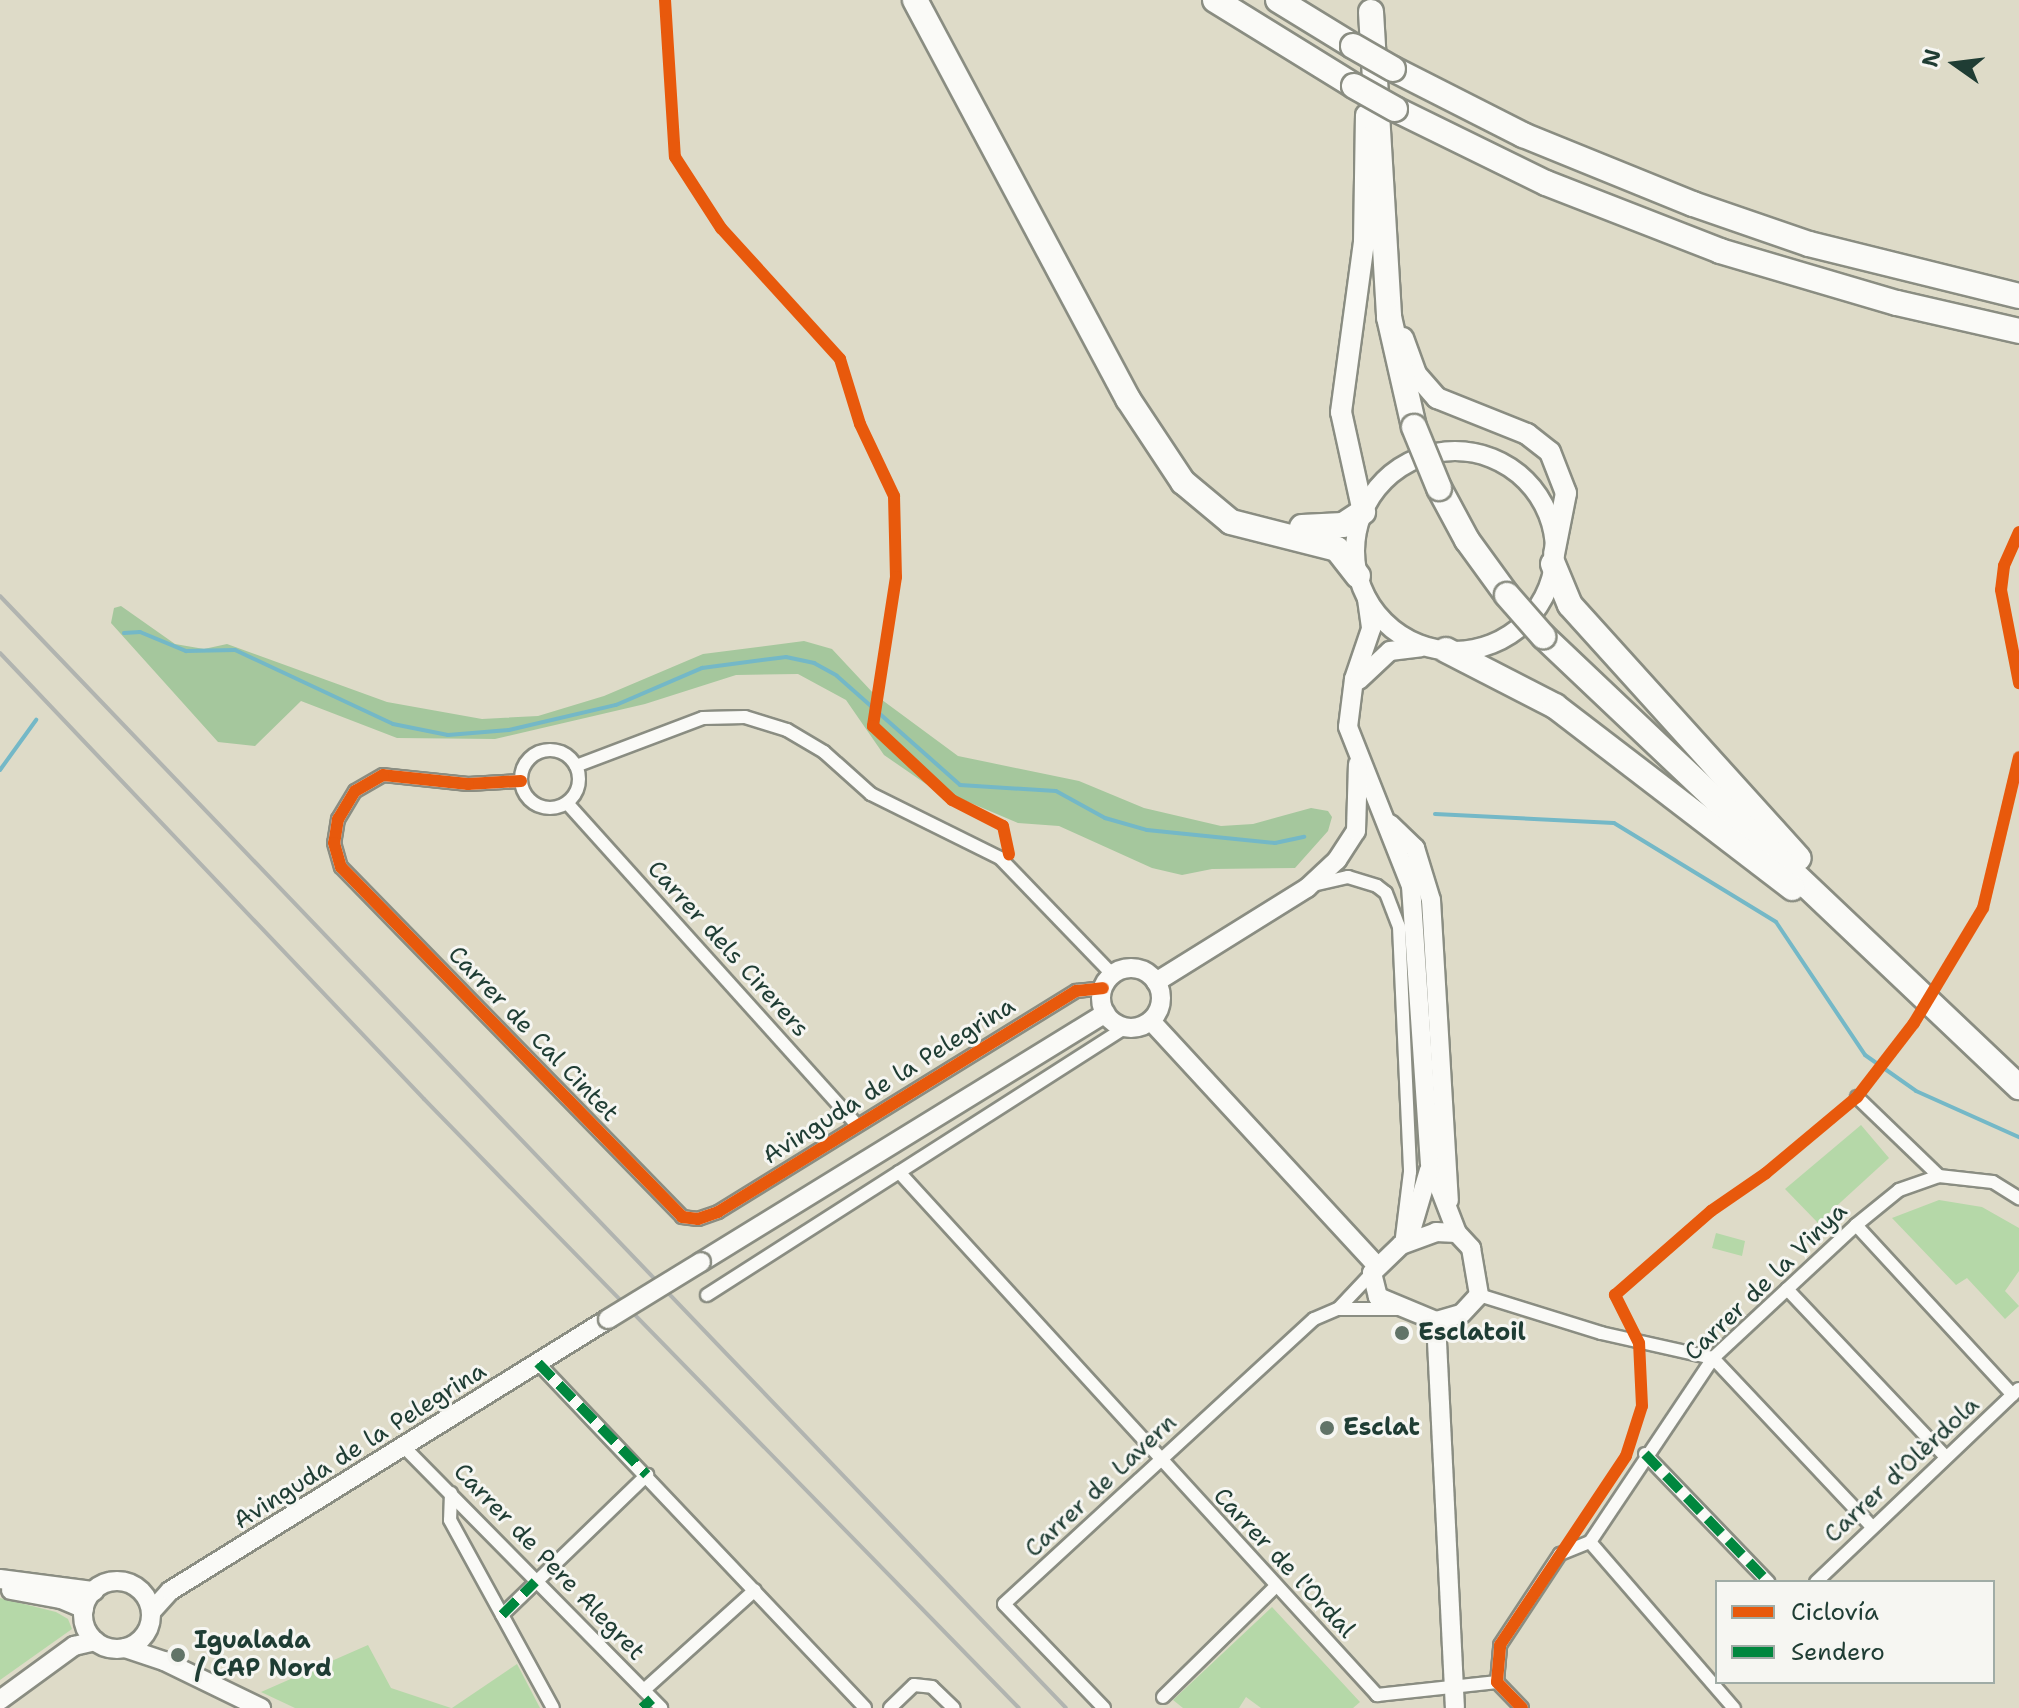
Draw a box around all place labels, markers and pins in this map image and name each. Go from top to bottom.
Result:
place label: Esclatoil [1418,1319,1526,1347]
marker: Esclatoil [1393,1324,1411,1342]
place label: Esclat [1343,1414,1420,1442]
marker: Esclat [1318,1419,1336,1437]
place label: Igualada / CAP Nord [194,1627,332,1683]
marker: Igualada / CAP Nord [169,1646,187,1664]

